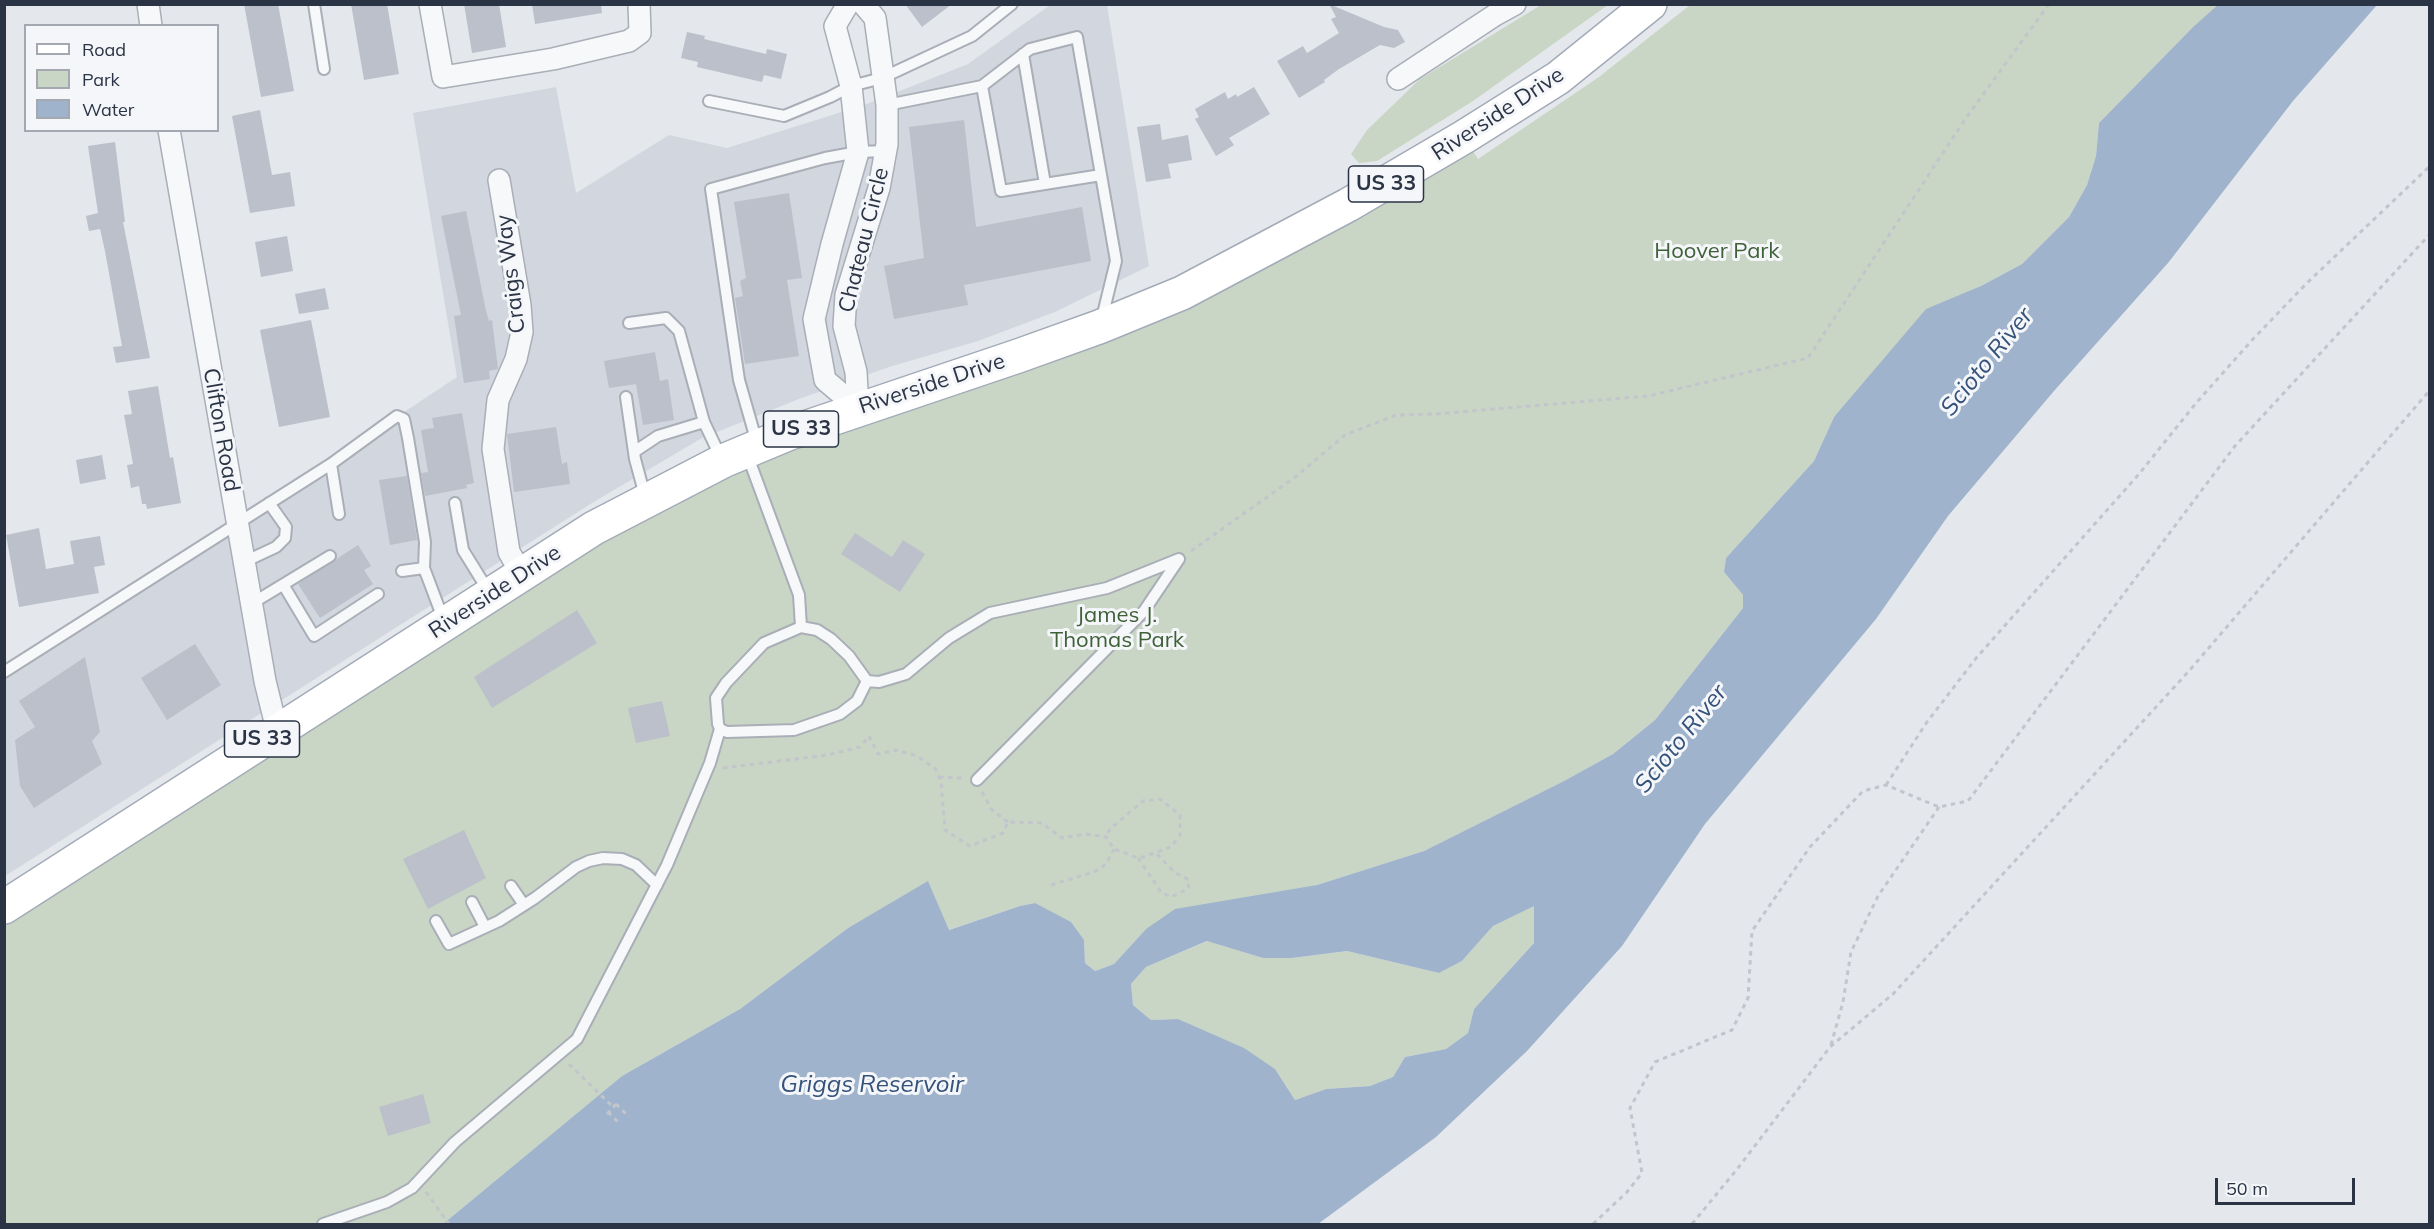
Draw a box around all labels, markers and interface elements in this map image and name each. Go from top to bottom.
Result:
legend [24,24,219,132]
text: Road [82,38,126,61]
street label: Riverside Drive [1427,62,1569,166]
text: Park [82,68,120,91]
text: Water [82,98,134,121]
street label: Chateau Circle [833,165,895,315]
road number: US 33 [1348,166,1424,202]
street label: Craigs Way [491,213,531,335]
park label: Hoover Park [1654,238,1780,264]
water label: Scioto River [1935,302,2039,422]
street label: Riverside Drive [856,348,1008,420]
street label: Clifton Road [197,366,245,494]
road number: US 33 [764,411,838,447]
street label: Riverside Drive [424,540,566,644]
park label: James J. Thomas Park [1050,602,1184,654]
water label: Scioto River [1629,679,1733,799]
road number: US 33 [224,721,300,757]
water label: Griggs Reservoir [780,1071,964,1099]
scale bar [2218,1166,2358,1204]
text: 50 m [2226,1177,2268,1200]

